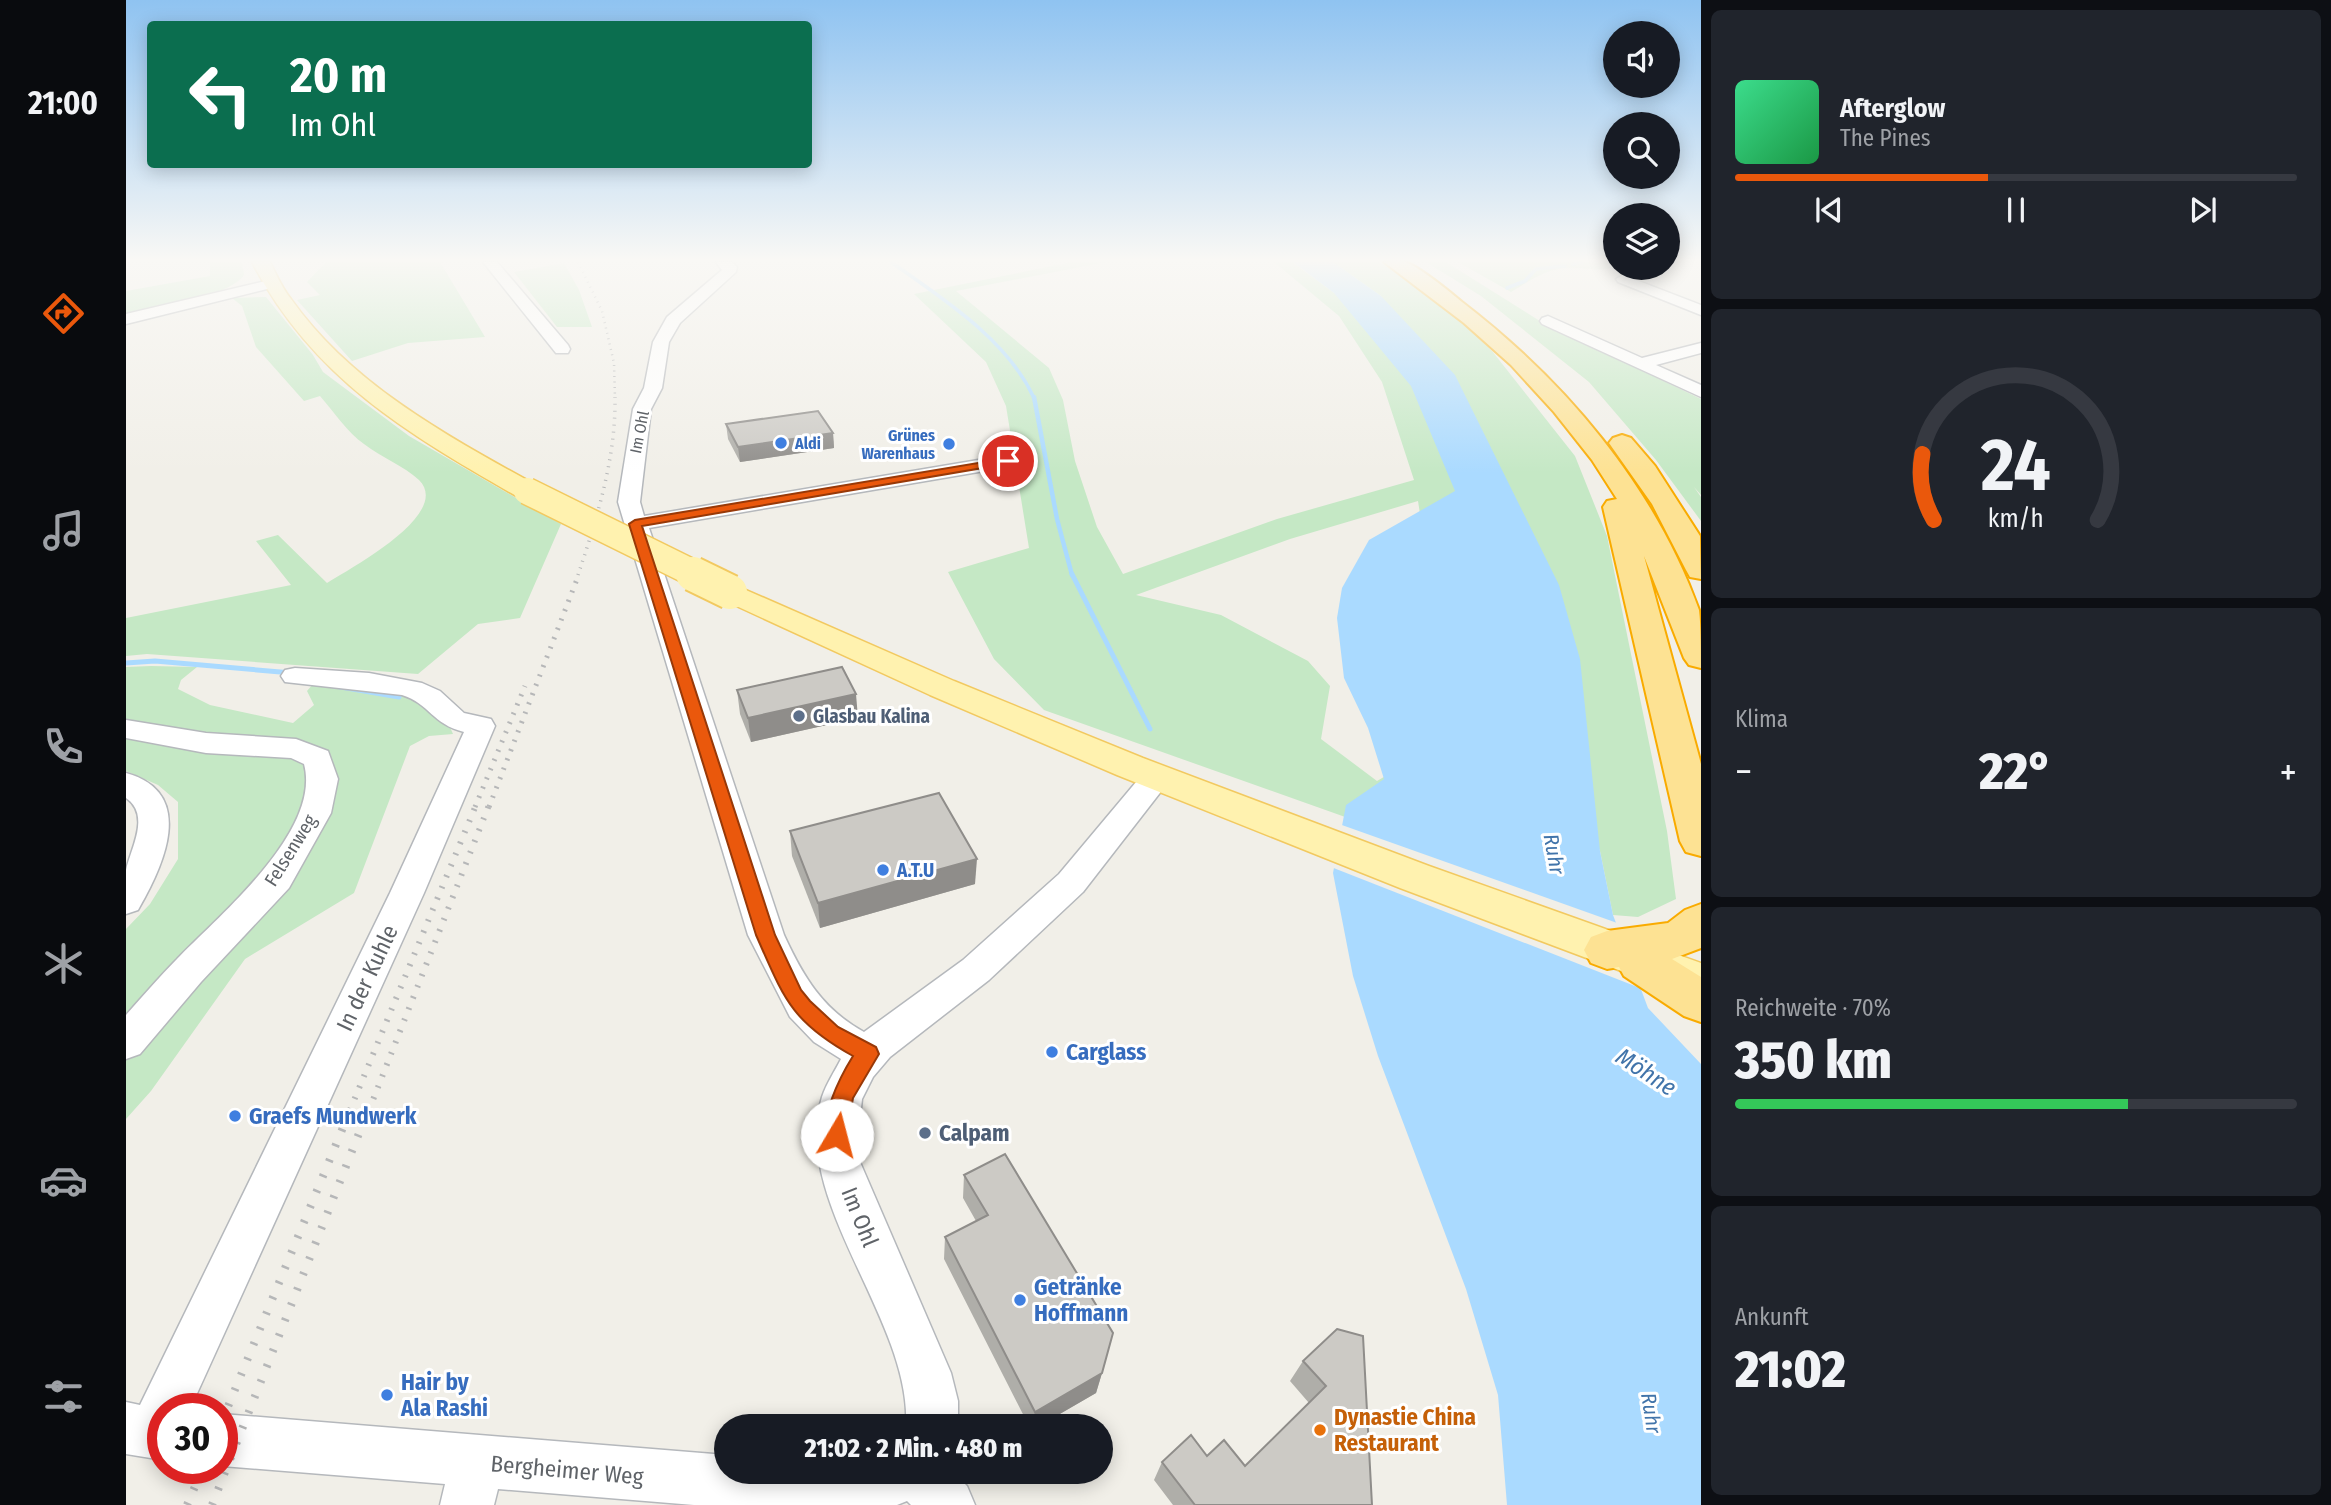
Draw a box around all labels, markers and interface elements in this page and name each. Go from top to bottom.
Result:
map controls [1603,21,1680,280]
button: sound [1603,21,1680,98]
text: 20 m [290,46,387,105]
icon: left [175,49,266,140]
text: 21:00 [28,84,98,122]
text: Afterglow [1840,93,1945,124]
text: Im Ohl [290,106,376,144]
button: search [1603,112,1680,189]
text: The Pines [1840,124,1931,152]
icon: previous [1810,191,1848,229]
icon: pause [1997,191,2035,229]
icon: next [2184,191,2222,229]
button: layers [1603,203,1680,280]
icon: directions [39,289,88,338]
street label: Im Ohl [626,409,653,455]
text: 24 [1980,422,2051,509]
place label: Grünes Warenhaus [862,426,935,463]
pin [978,431,1038,491]
place label: Aldi [794,434,821,453]
marker: Aldi [773,435,789,451]
marker: Grünes Warenhaus [941,436,957,452]
icon: arrive [989,442,1027,480]
text: km/h [1988,503,2044,533]
icon: music [39,506,88,555]
place label: Glasbau Kalina [813,705,930,728]
text: Klima [1735,705,1788,733]
marker: Glasbau Kalina [791,708,807,724]
icon: phone [39,722,88,771]
text: 22° [1979,740,2053,803]
text: − [1735,749,1752,795]
text: + [2280,749,2297,795]
street label: Felsenweg [259,810,321,890]
water label: Ruhr [1538,832,1570,877]
place label: A.T.U [896,859,934,882]
marker: A.T.U [875,862,891,878]
street label: In der Kuhle [330,920,404,1036]
icon: climate [39,939,88,988]
text: Reichweite · 70% [1735,994,1891,1022]
text: 350 km [1735,1029,1892,1092]
place label: Carglass [1066,1038,1146,1066]
water label: Möhne [1611,1042,1681,1102]
marker: Carglass [1044,1044,1060,1060]
position arrow [800,1098,874,1172]
place label: Graefs Mundwerk [249,1102,417,1130]
marker: Graefs Mundwerk [227,1108,243,1124]
place label: Calpam [939,1119,1010,1147]
marker: Calpam [917,1125,933,1141]
icon: car [39,1156,88,1205]
street label: Im Ohl [835,1183,885,1251]
place label: Getränke Hoffmann [1034,1273,1128,1327]
marker: Getränke Hoffmann [1012,1292,1028,1308]
text: Ankunft [1735,1303,1809,1331]
text: 21:02 [1735,1338,1846,1401]
place label: Hair by Ala Rashi [400,1368,488,1422]
icon: filters [39,1372,88,1421]
marker: Hair by Ala Rashi [379,1387,395,1403]
water label: Ruhr [1635,1391,1667,1436]
speed limit sign: 30 [147,1393,238,1484]
place label: Dynastie China Restaurant [1334,1403,1476,1457]
marker: Dynastie China Restaurant [1312,1422,1328,1438]
text: 21:02 · 2 Min. · 480 m [805,1433,1022,1464]
street label: Bergheimer Weg [489,1449,645,1491]

